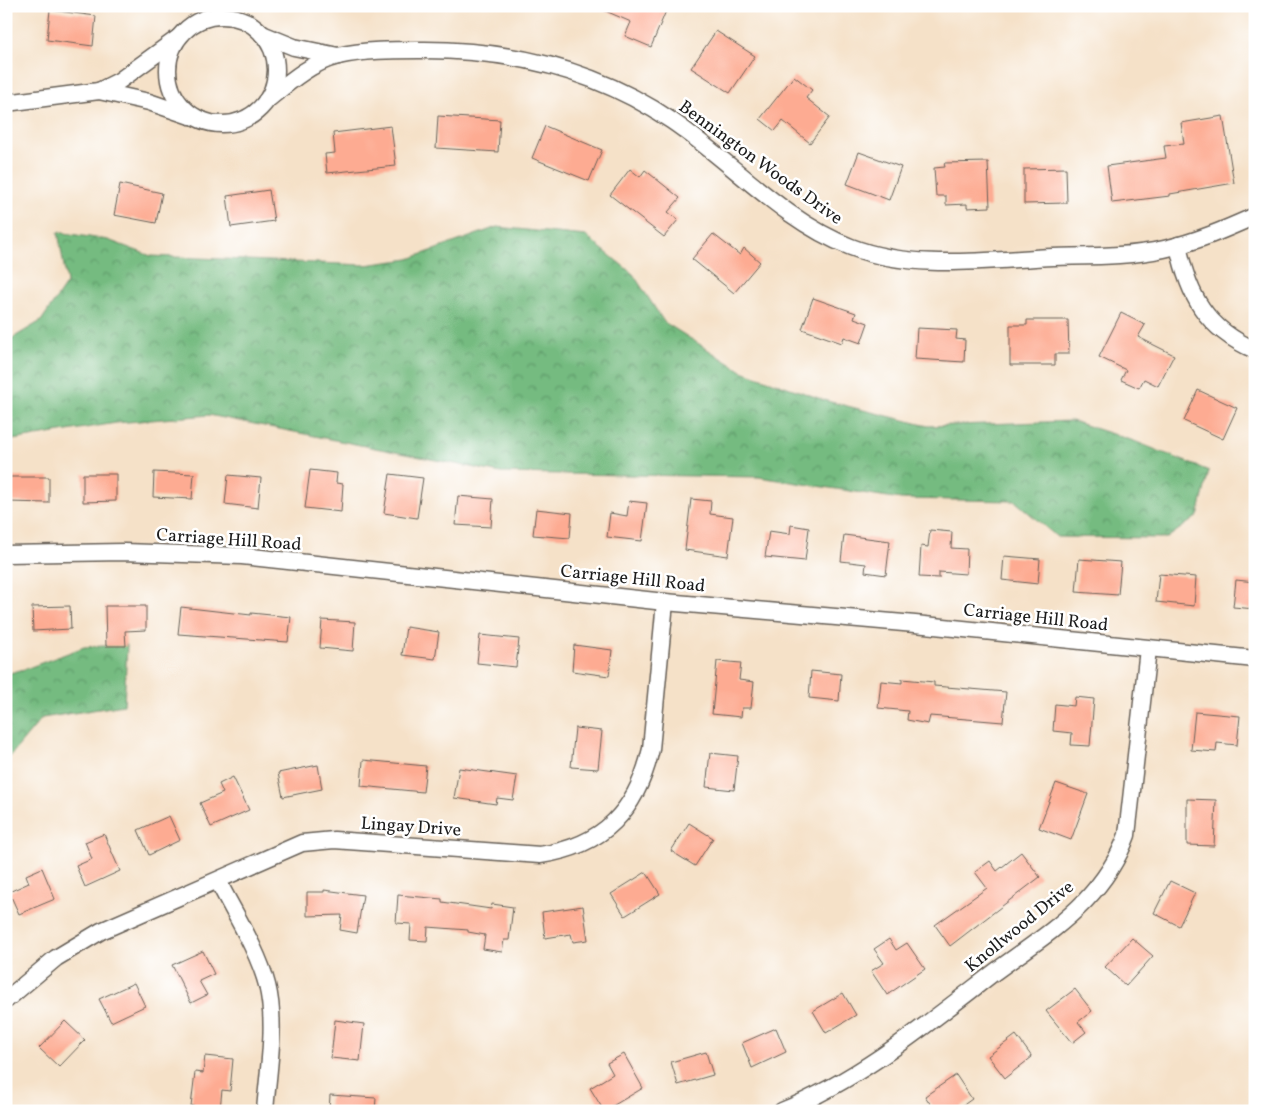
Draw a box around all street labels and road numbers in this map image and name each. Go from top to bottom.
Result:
street label: Bennington Woods Drive [673,95,847,231]
street label: Carriage Hill Road [155,523,302,558]
street label: Carriage Hill Road [559,559,707,600]
street label: Carriage Hill Road [962,598,1110,639]
street label: Lingay Drive [360,812,462,843]
street label: Knollwood Drive [960,875,1080,979]

